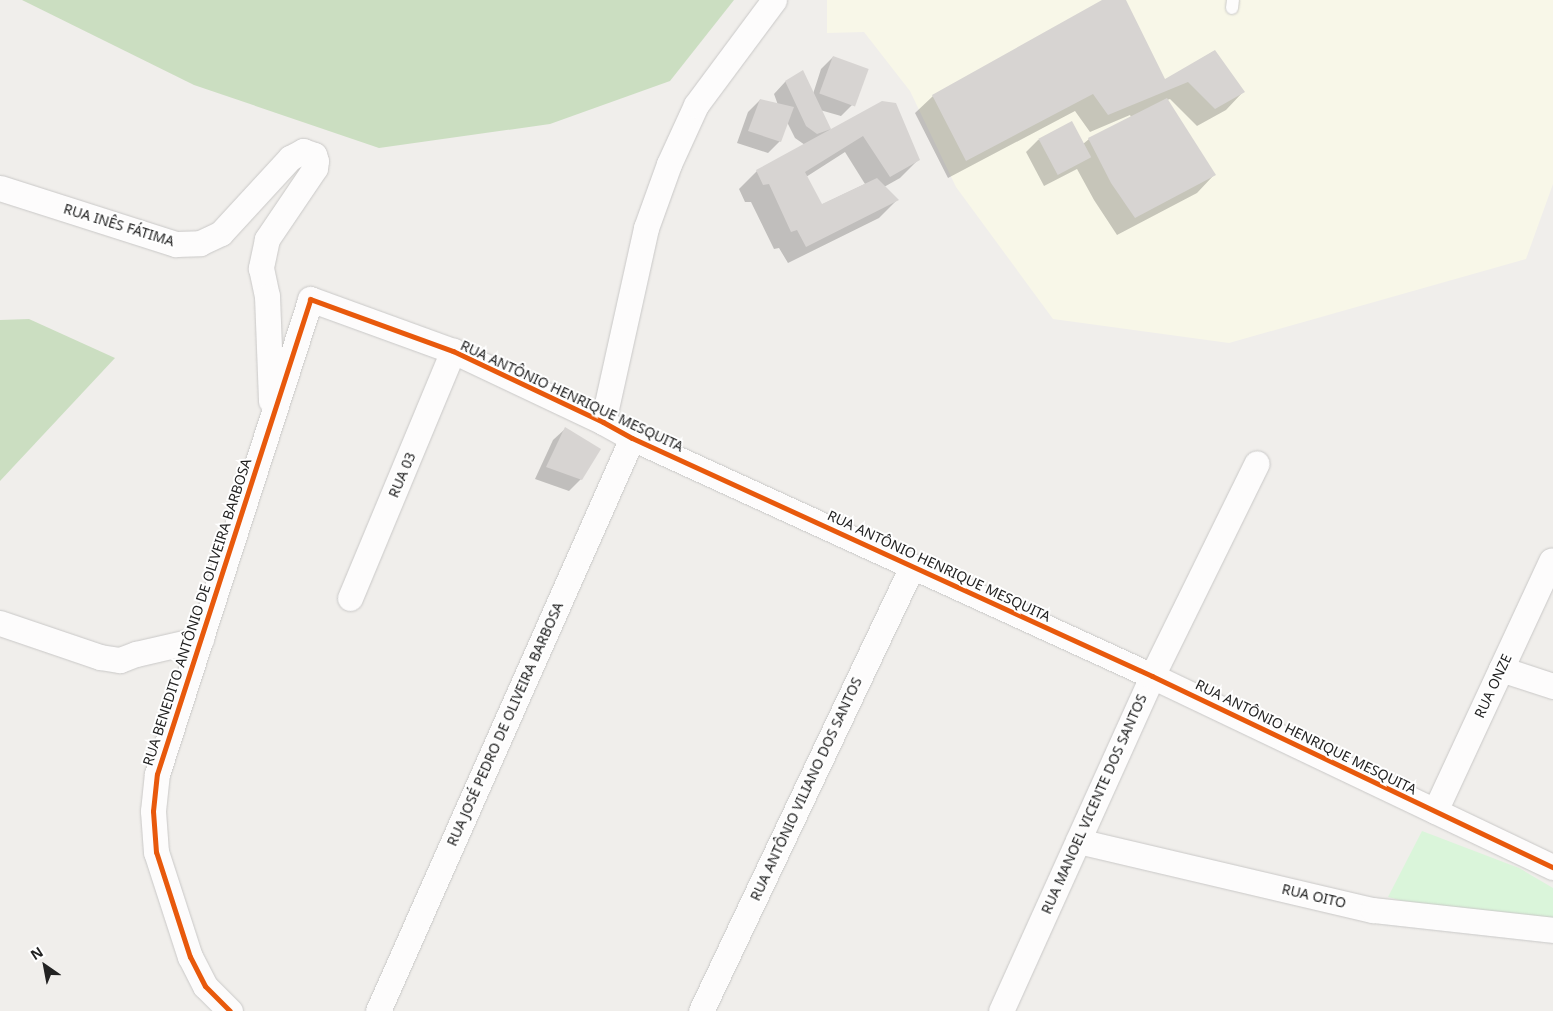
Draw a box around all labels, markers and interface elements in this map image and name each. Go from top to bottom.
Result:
street label: RUA INÊS FÁTIMA [62,200,176,250]
street label: RUA ANTÔNIO HENRIQUE MESQUITA [458,337,686,455]
street label: RUA 03 [385,450,419,500]
street label: RUA BENEDITO ANTÔNIO DE OLIVEIRA BARBOSA [139,456,255,768]
street label: RUA ANTÔNIO HENRIQUE MESQUITA [825,507,1053,625]
street label: RUA JOSÉ PEDRO DE OLIVEIRA BARBOSA [443,599,567,849]
street label: RUA ONZE [1471,651,1515,721]
street label: RUA ANTÔNIO VILIANO DOS SANTOS [747,675,865,903]
street label: RUA ANTÔNIO HENRIQUE MESQUITA [1193,676,1419,798]
street label: RUA MANOEL VICENTE DOS SANTOS [1038,691,1150,917]
street label: RUA OITO [1280,880,1348,912]
north arrow [20,941,70,991]
text: N [27,942,47,964]

